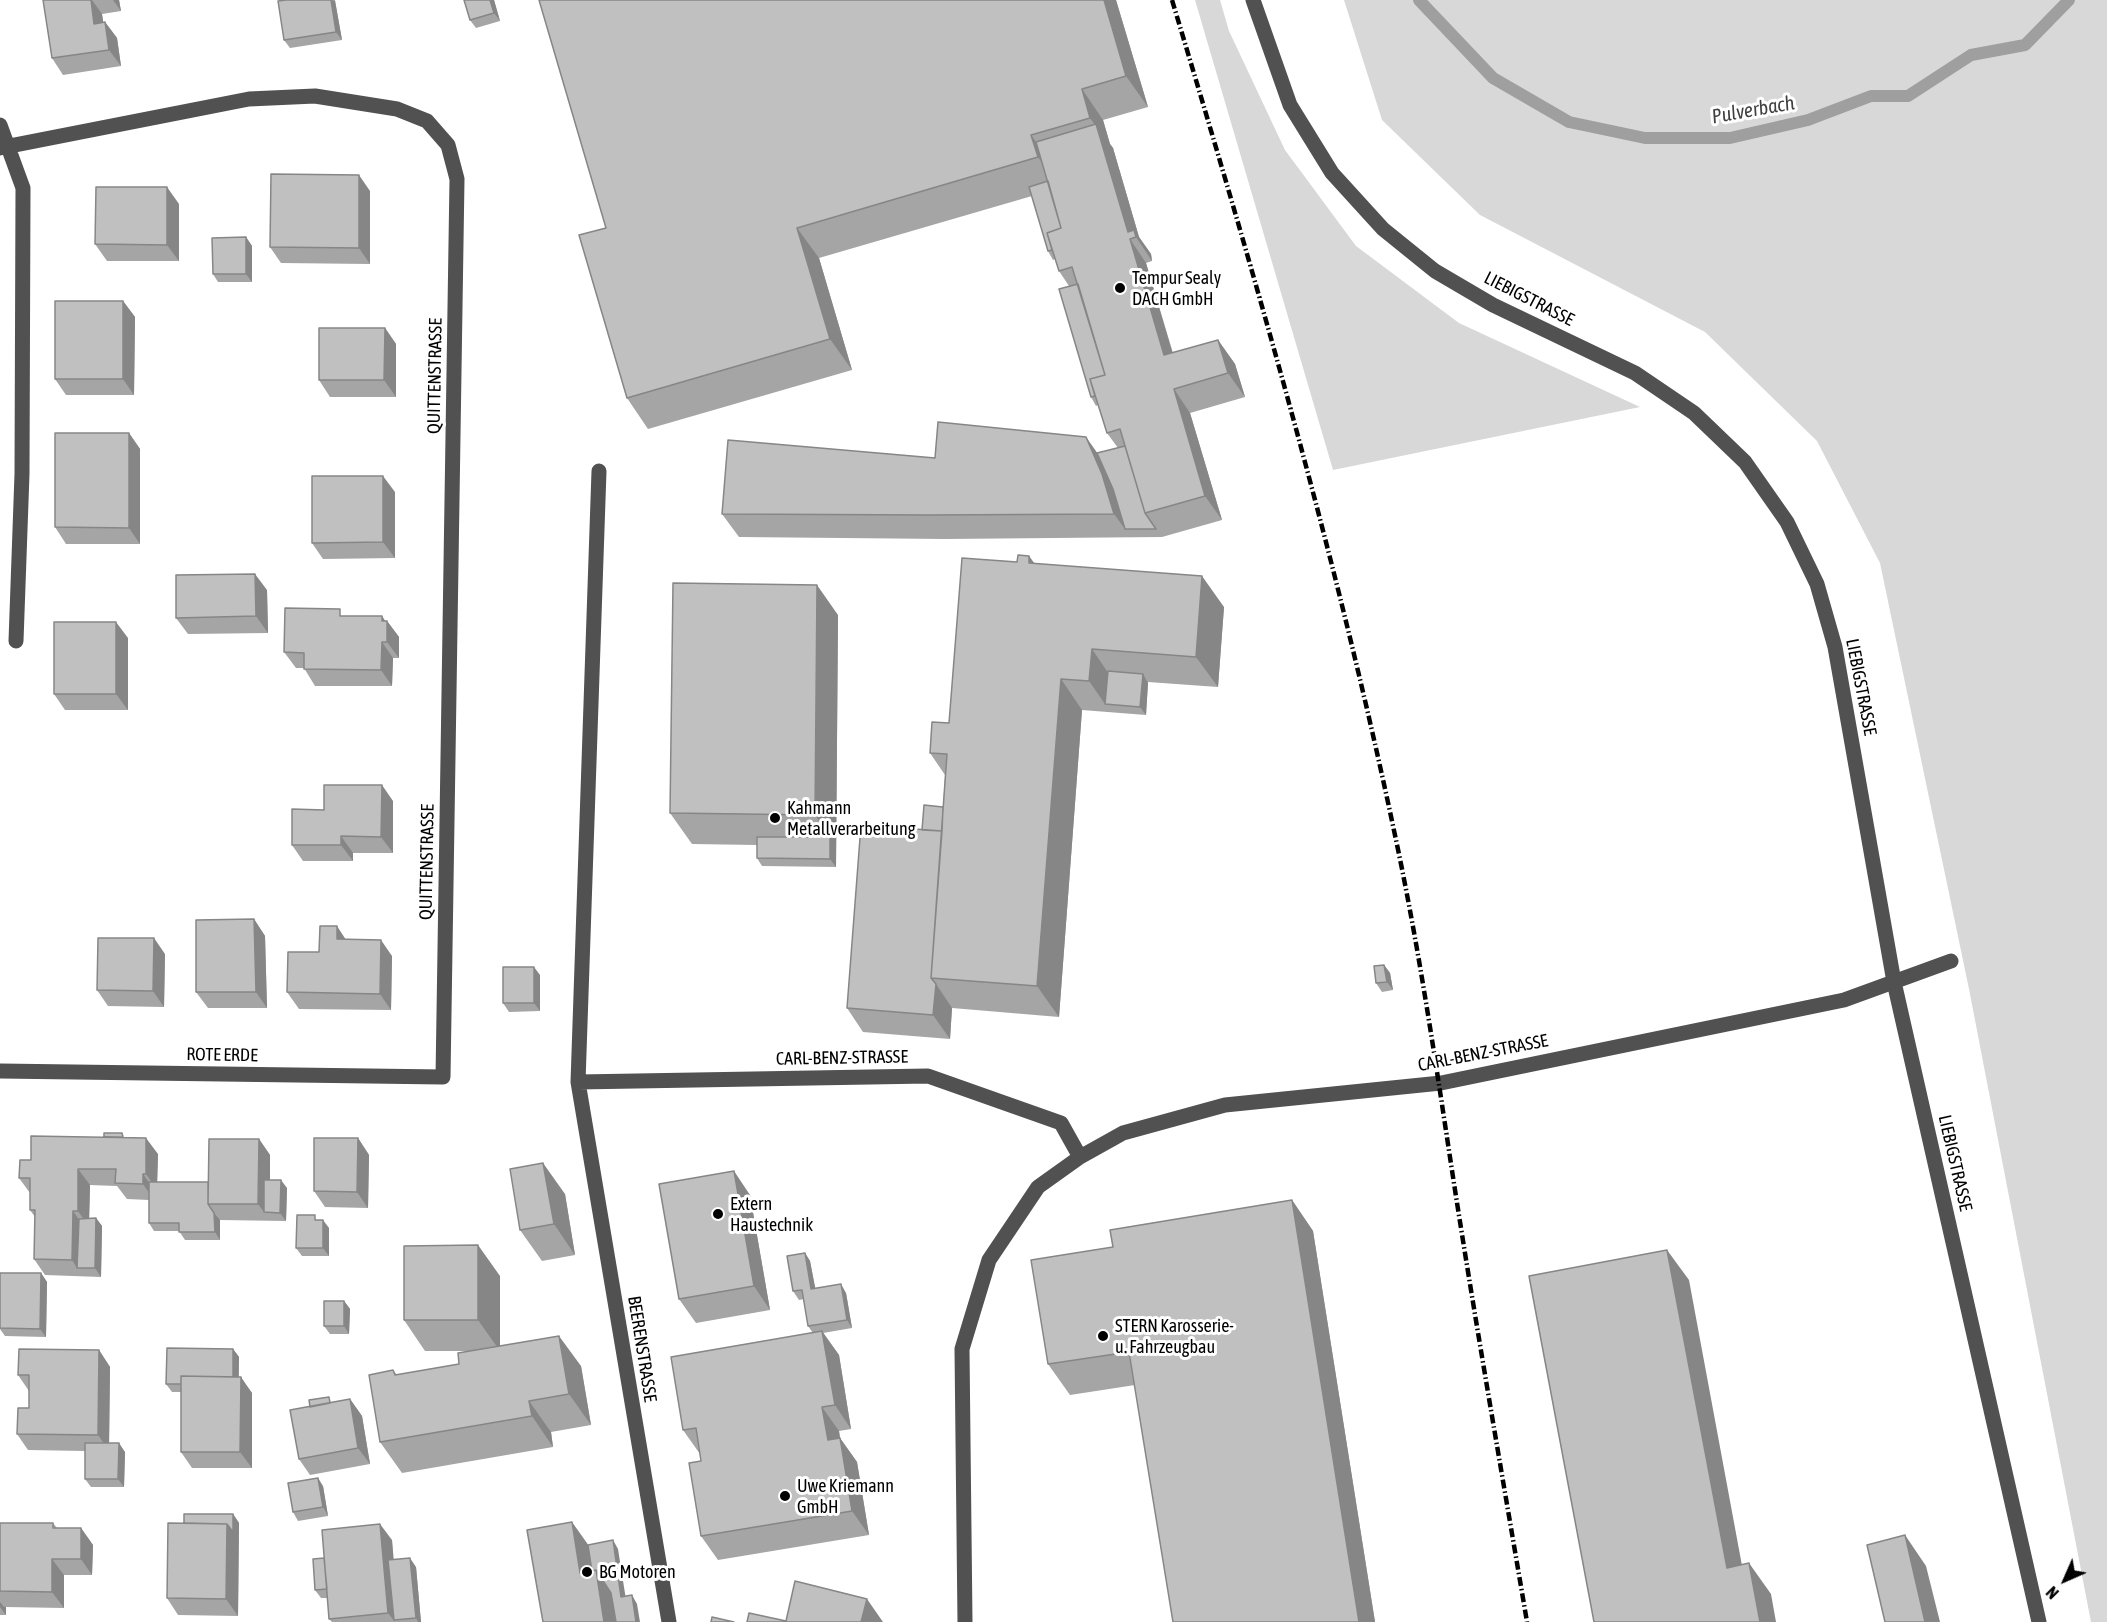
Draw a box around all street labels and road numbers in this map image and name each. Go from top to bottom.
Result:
street label: LIEBIGSTRASSE [1480,267,1578,331]
street label: QUITTENSTRASSE [423,318,447,434]
street label: LIEBIGSTRASSE [1841,637,1881,737]
street label: QUITTENSTRASSE [415,804,439,920]
street label: CARL-BENZ-STRASSE [1416,1030,1550,1076]
street label: ROTE ERDE [186,1044,258,1066]
street label: CARL-BENZ-STRASSE [776,1046,908,1070]
street label: LIEBIGSTRASSE [1933,1113,1977,1213]
street label: BEERENSTRASSE [623,1294,661,1404]

